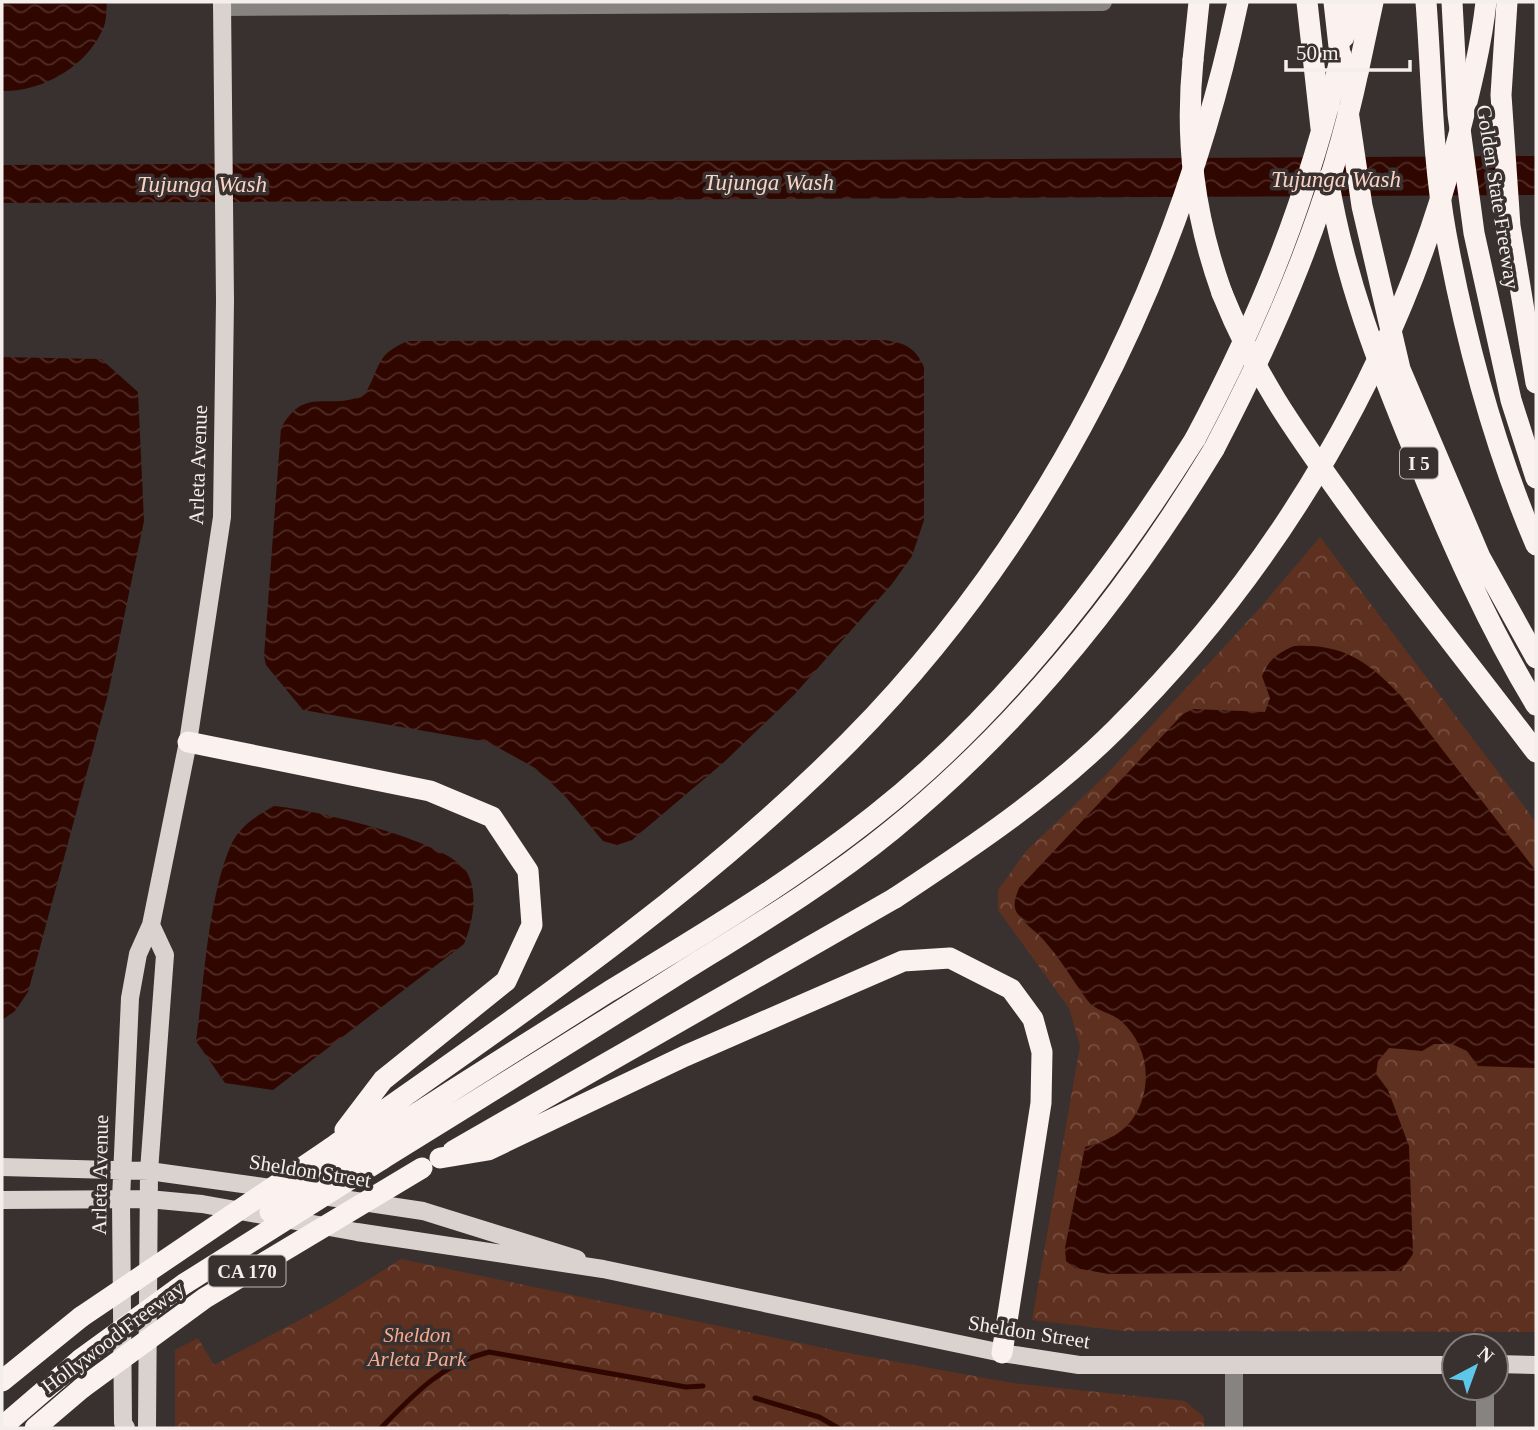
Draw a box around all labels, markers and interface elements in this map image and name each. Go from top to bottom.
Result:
scale bar [1286,28,1410,72]
text: 50 m [1296,41,1339,65]
street label: Golden State Freeway [1472,103,1525,292]
water label: Tujunga Wash [1271,167,1401,192]
water label: Tujunga Wash [704,170,834,195]
water label: Tujunga Wash [137,172,267,197]
street label: Arleta Avenue [184,404,212,526]
road number: I 5 [1400,447,1438,478]
street label: Arleta Avenue [87,1115,113,1235]
street label: Sheldon Street [247,1150,373,1193]
road number: CA 170 [208,1256,286,1287]
street label: Hollywood Freeway [37,1275,189,1398]
street label: Sheldon Street [966,1311,1092,1354]
park label: Sheldon Arleta Park [366,1323,467,1371]
north arrow [1440,1332,1510,1402]
text: N [1474,1342,1498,1367]

